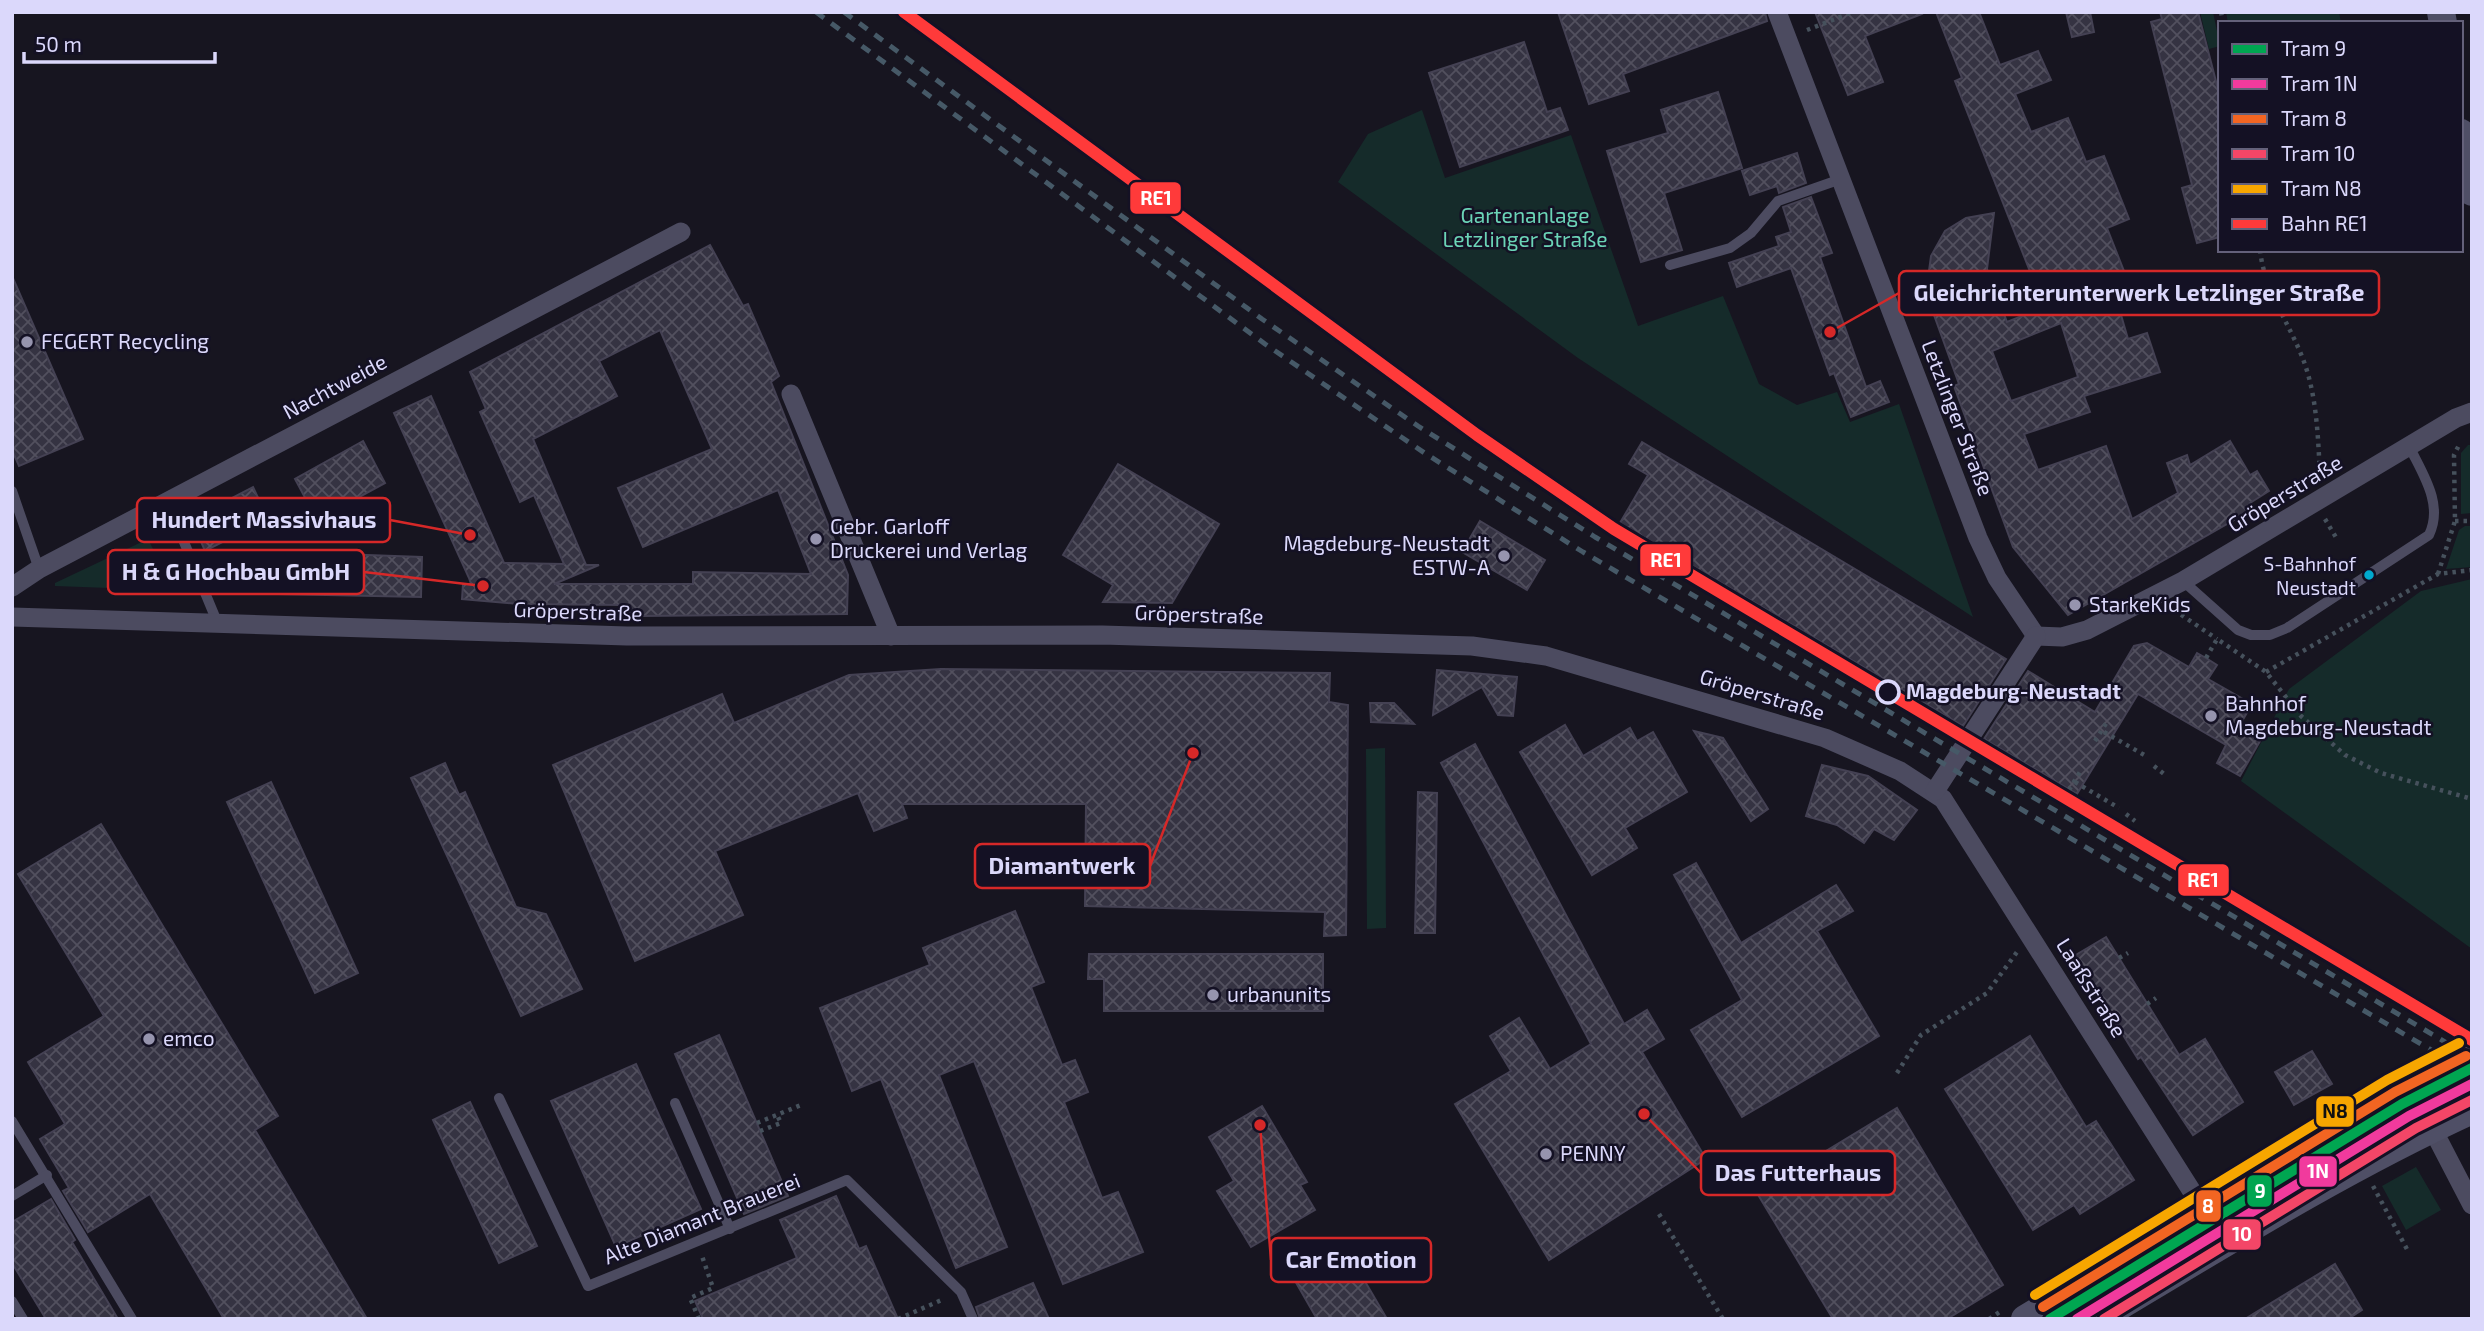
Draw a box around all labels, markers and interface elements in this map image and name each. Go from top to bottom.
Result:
scale bar [24,21,215,65]
legend [2218,21,2463,252]
text: 50 m [35,31,82,56]
text: Tram 9 [2281,35,2346,60]
text: Tram 1N [2281,70,2357,95]
text: Tram 8 [2281,105,2347,130]
text: Tram 10 [2281,140,2355,165]
text: Tram N8 [2281,175,2362,200]
line badge: RE1 [1129,181,1182,215]
text: RE1 [1140,186,1172,209]
park label: Gartenanlage Letzlinger Straße [1442,202,1608,251]
text: Bahn RE1 [2281,210,2368,235]
callout: Gleichrichterunterwerk Letzlinger Straße [1899,271,2379,315]
text: Gleichrichterunterwerk Letzlinger Straße [1914,278,2364,306]
place label: FEGERT Recycling [41,328,209,353]
marker: FEGERT Recycling [19,334,35,350]
street label: Letzlinger Straße [1917,336,2000,499]
street label: Nachtweide [278,348,390,423]
street label: Gröperstraße [2222,449,2346,537]
callout: Hundert Massivhaus [137,498,390,542]
text: Hundert Massivhaus [151,505,377,533]
place label: Gebr. Garloff Druckerei und Verlag [830,513,1027,562]
place label: Magdeburg-Neustadt ESTW-A [1283,530,1490,579]
marker: Gebr. Garloff Druckerei und Verlag [808,531,824,547]
line badge: RE1 [1639,543,1692,577]
marker: Magdeburg-Neustadt ESTW-A [1496,548,1512,564]
text: RE1 [1650,548,1682,571]
callout: H & G Hochbau GmbH [108,550,364,594]
place label: S-Bahnhof Neustadt [2263,552,2357,599]
text: H & G Hochbau GmbH [122,557,350,585]
marker: S-Bahnhof Neustadt [2362,568,2376,582]
place label: StarkeKids [2089,591,2191,616]
street label: Gröperstraße [513,596,643,625]
marker: StarkeKids [2067,597,2083,613]
street label: Gröperstraße [1134,599,1264,628]
street label: Gröperstraße [1697,663,1828,724]
place label: Magdeburg-Neustadt [1906,678,2121,703]
marker: Magdeburg-Neustadt [1876,680,1900,704]
place label: Bahnhof Magdeburg-Neustadt [2225,690,2432,739]
marker: Bahnhof Magdeburg-Neustadt [2203,708,2219,724]
callout: Diamantwerk [975,844,1150,888]
text: Diamantwerk [989,851,1136,879]
line badge: RE1 [2177,863,2230,897]
text: RE1 [2187,868,2219,891]
street label: Laaßstraße [2052,933,2133,1041]
place label: urbanunits [1227,981,1331,1006]
marker: urbanunits [1205,987,1221,1003]
place label: emco [163,1025,215,1050]
marker: emco [141,1031,157,1047]
line badge: N8 [2315,1095,2355,1128]
text: N8 [2322,1099,2348,1122]
place label: PENNY [1560,1140,1626,1165]
marker: PENNY [1538,1146,1554,1162]
callout: Das Futterhaus [1701,1151,1895,1195]
line badge: 1N [2298,1155,2338,1188]
text: Das Futterhaus [1715,1158,1881,1186]
text: 1N [2307,1159,2329,1182]
street label: Alte Diamant Brauerei [600,1167,803,1268]
line badge: 9 [2246,1174,2273,1208]
text: 9 [2254,1179,2266,1202]
line badge: 8 [2195,1189,2222,1223]
text: 8 [2202,1194,2214,1217]
line badge: 10 [2222,1218,2262,1251]
text: 10 [2232,1222,2252,1245]
callout: Car Emotion [1271,1238,1431,1282]
text: Car Emotion [1285,1245,1417,1273]

